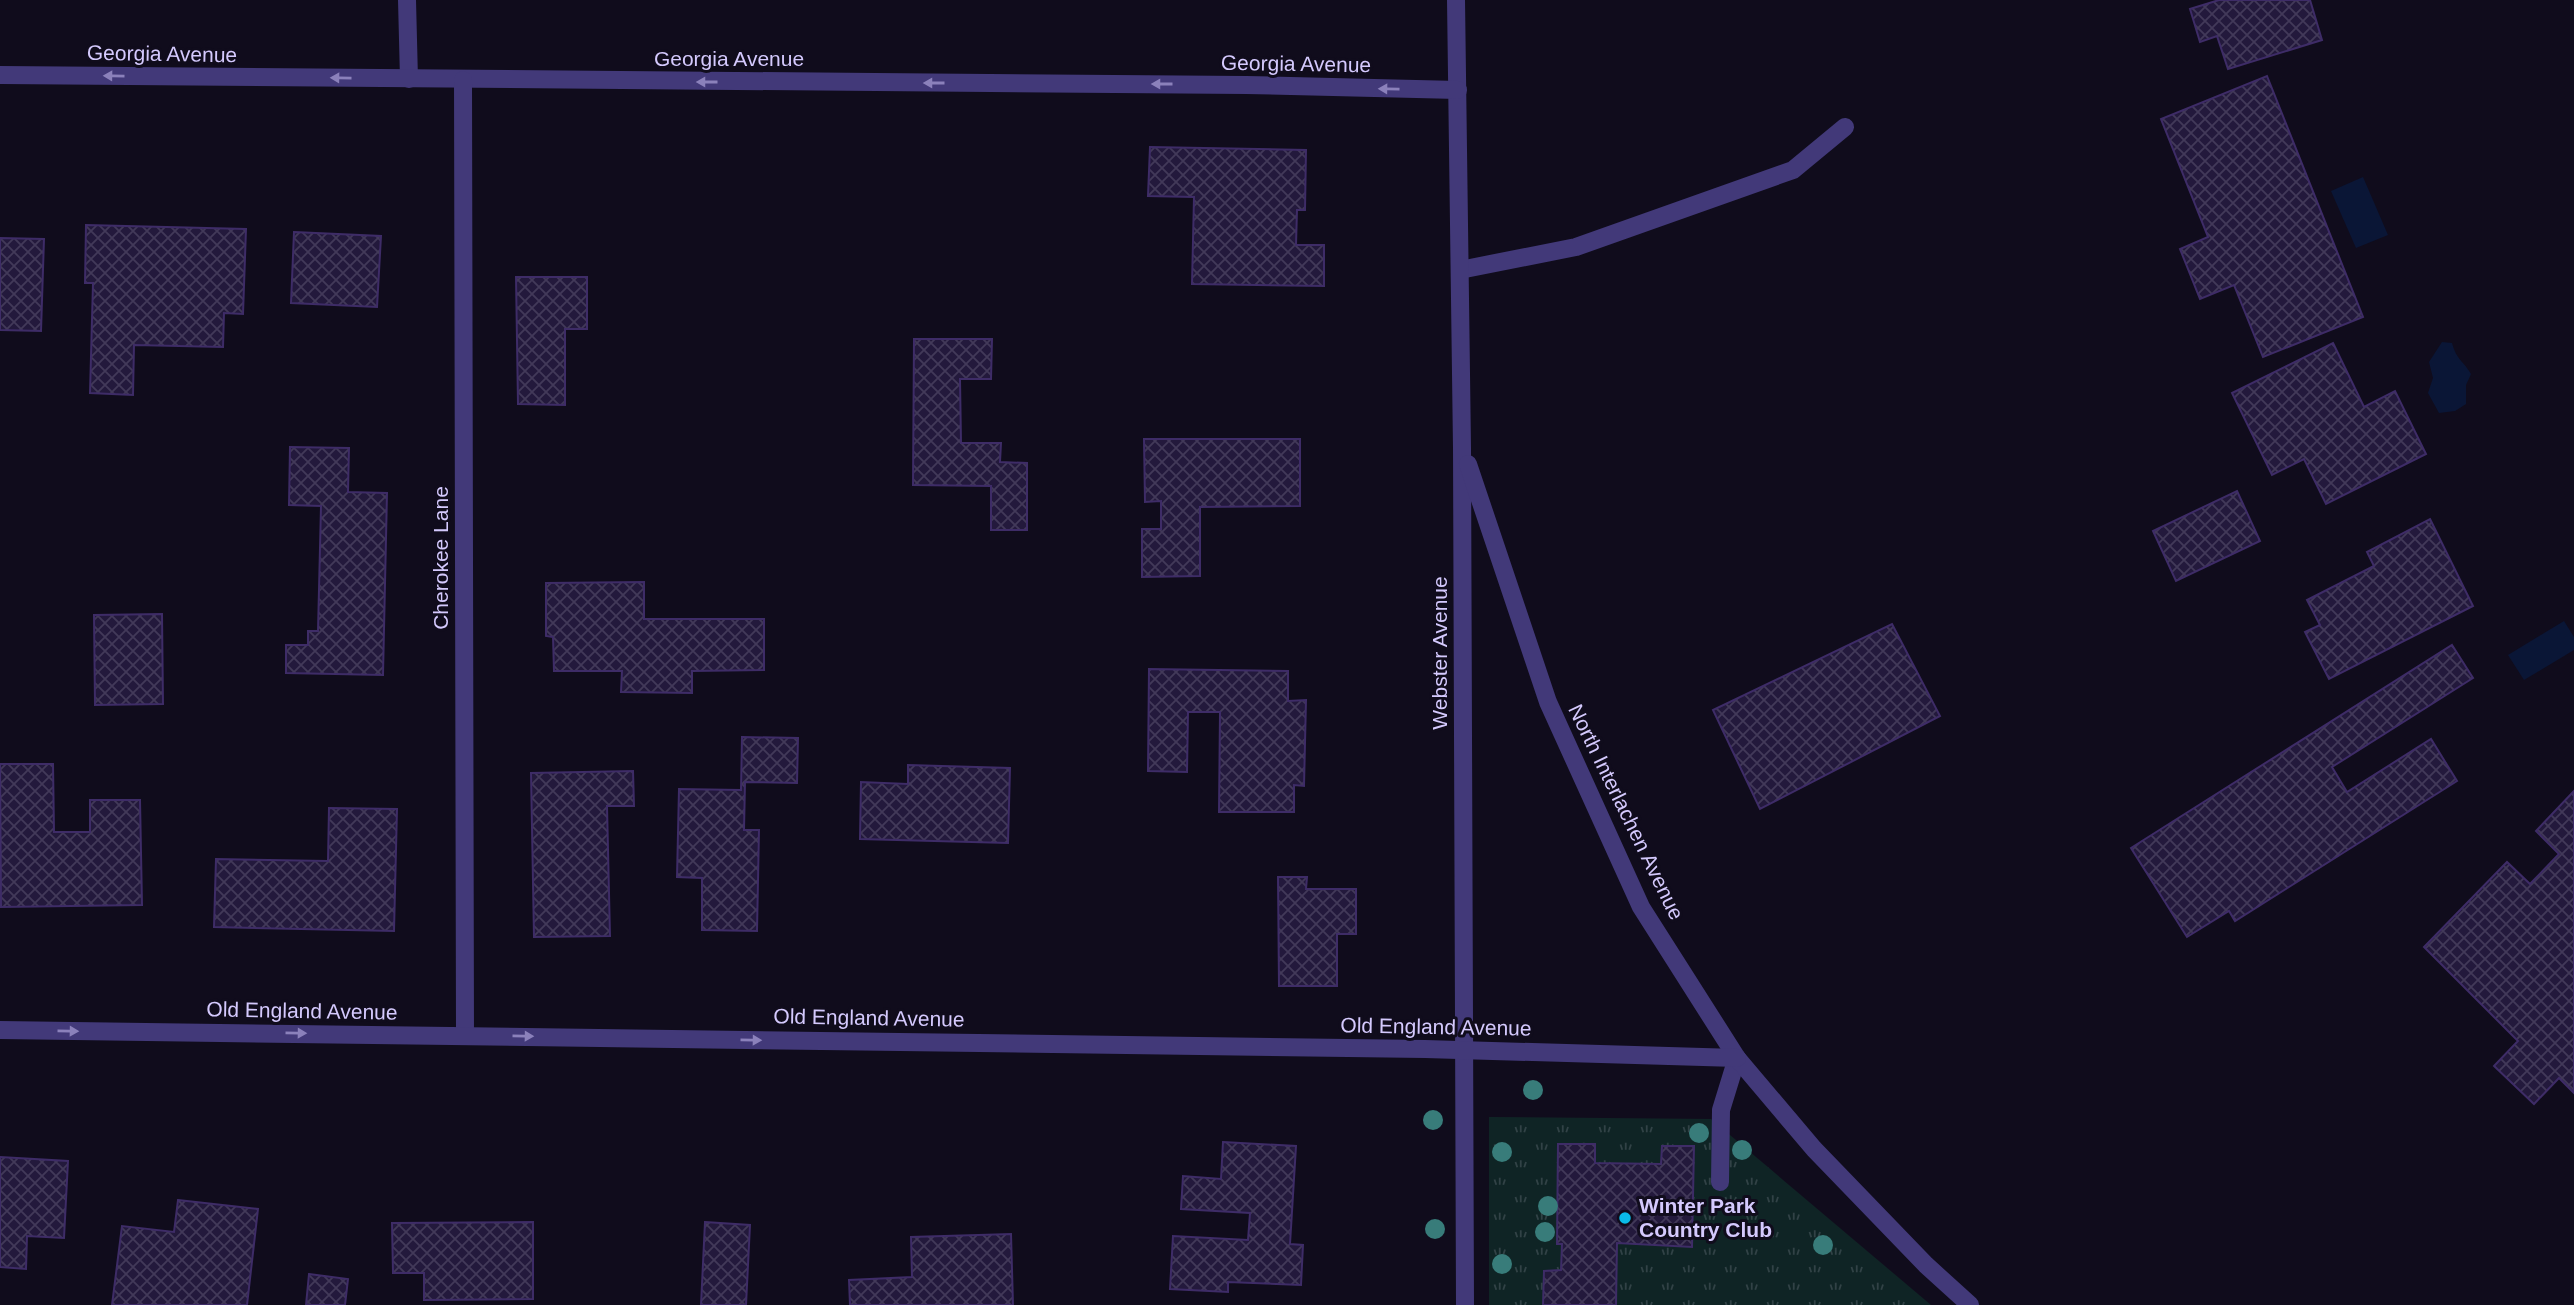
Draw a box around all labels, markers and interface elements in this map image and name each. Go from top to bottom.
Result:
street label: Georgia Avenue [87,41,237,66]
street label: Georgia Avenue [654,47,804,70]
street label: Georgia Avenue [1221,51,1371,76]
one-way arrow [102,70,124,82]
one-way arrow [330,73,352,84]
one-way arrow [696,76,718,87]
one-way arrow [923,77,945,89]
one-way arrow [1151,78,1173,90]
one-way arrow [1378,83,1400,94]
street label: Cherokee Lane [429,486,452,630]
street label: Webster Avenue [1428,576,1451,730]
street label: North Interlachen Avenue [1564,700,1689,923]
street label: Old England Avenue [206,997,398,1024]
street label: Old England Avenue [773,1004,965,1031]
street label: Old England Avenue [1340,1013,1532,1040]
one-way arrow [57,1025,79,1037]
one-way arrow [285,1028,307,1039]
one-way arrow [512,1030,534,1042]
one-way arrow [740,1034,762,1045]
place label: Winter Park Country Club [1639,1194,1772,1241]
marker: Winter Park Country Club [1617,1210,1633,1226]

